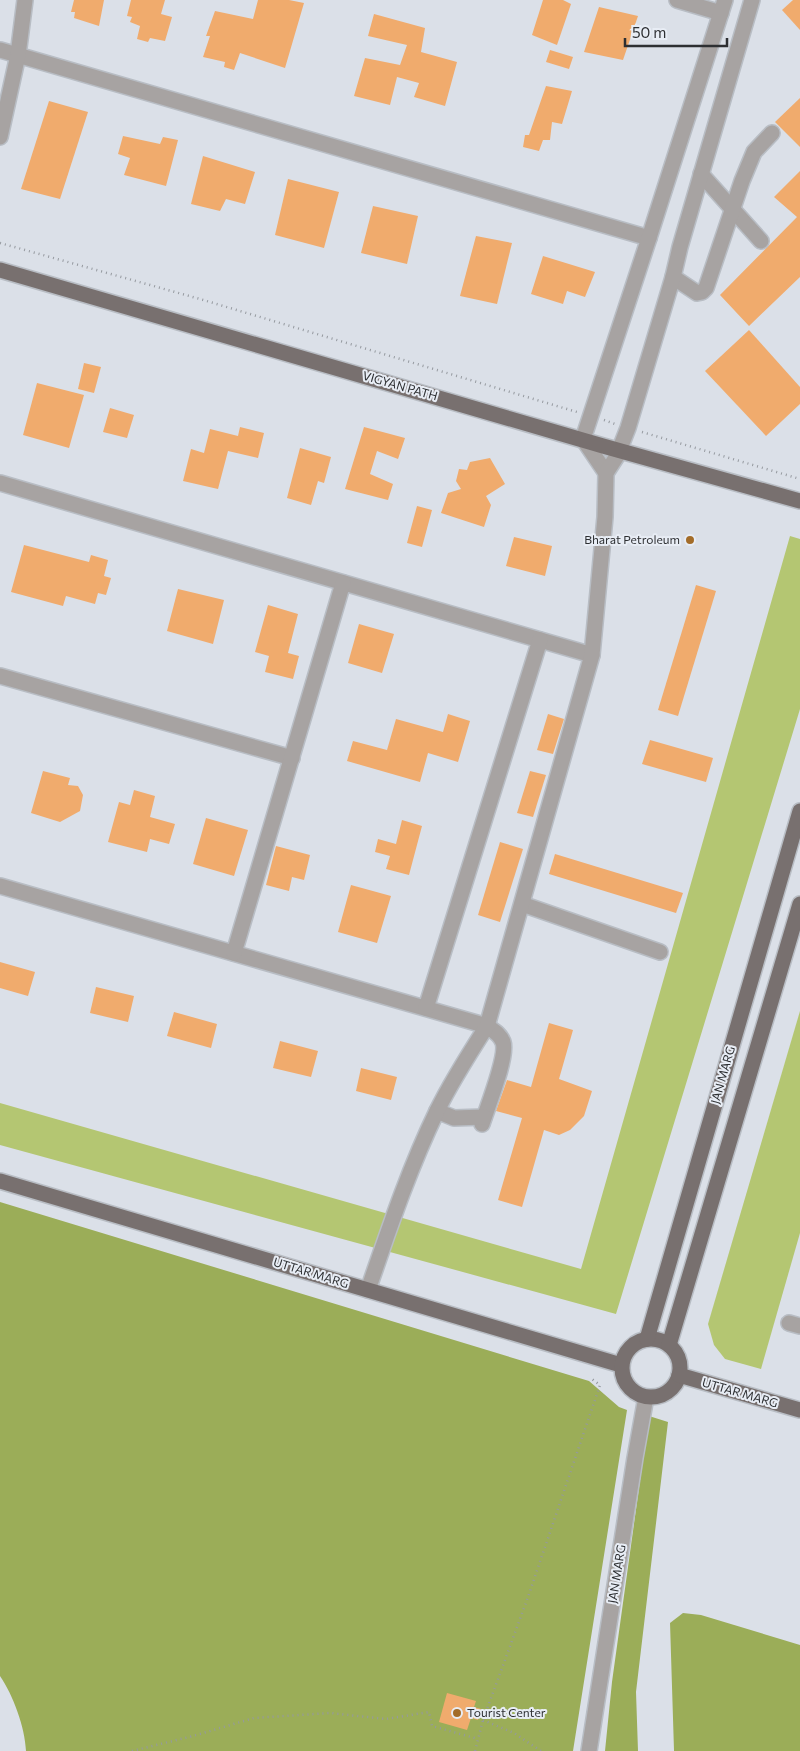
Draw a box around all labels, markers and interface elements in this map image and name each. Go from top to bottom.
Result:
scale bar [625,15,728,47]
text: 50 m [632,23,666,41]
street label: VIGYAN PATH [361,368,439,402]
place label: Bharat Petroleum [584,532,680,546]
marker: Bharat Petroleum [684,534,696,546]
street label: JAN MARG [707,1044,738,1106]
street label: UTTAR MARG [272,1254,351,1290]
street label: UTTAR MARG [701,1375,780,1410]
street label: JAN MARG [604,1543,629,1605]
place label: Tourist Center [467,1705,546,1719]
marker: Tourist Center [451,1707,463,1719]

